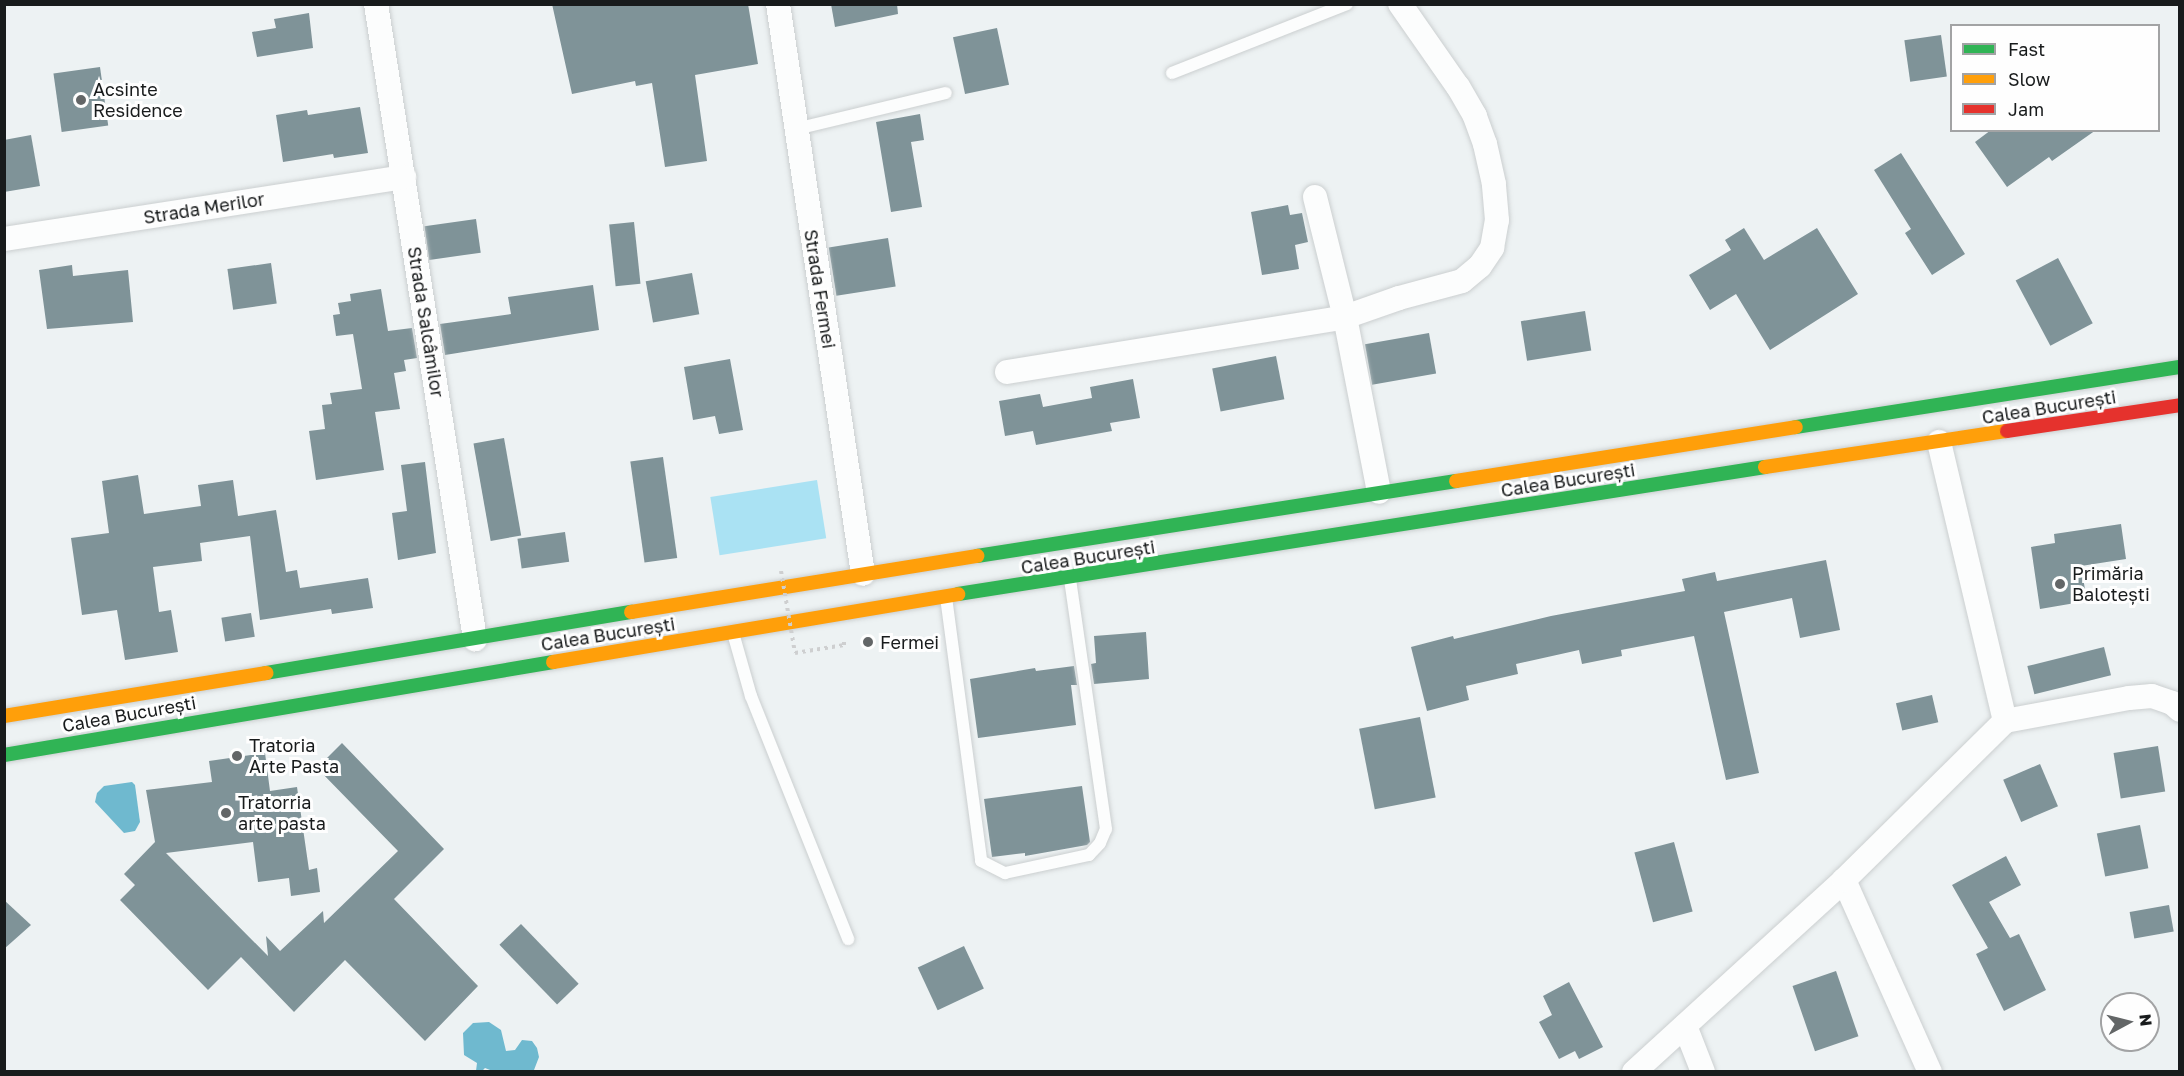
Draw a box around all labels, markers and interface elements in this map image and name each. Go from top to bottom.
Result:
legend [1950,24,2160,132]
text: Fast [2008,38,2045,60]
text: Slow [2008,68,2050,90]
place label: Acsinte Residence [93,79,183,122]
marker: Acsinte Residence [74,93,88,107]
text: Jam [2008,98,2044,120]
street label: Strada Merilor [142,188,266,228]
street label: Strada Fermei [800,228,840,350]
street label: Strada Salcâmilor [403,245,449,399]
street label: Calea București [1980,386,2118,428]
street label: Calea București [1499,459,1637,501]
street label: Calea București [1019,536,1157,578]
place label: Primăria Balotești [2072,563,2150,606]
marker: Primăria Balotești [2053,577,2067,591]
street label: Calea București [539,613,677,655]
place label: Fermei [880,631,939,653]
marker: Fermei [861,635,875,649]
street label: Calea București [60,692,198,736]
place label: Tratoria Arte Pasta [249,735,339,777]
marker: Tratoria Arte Pasta [230,749,244,763]
place label: Tratorria arte pasta [238,792,326,834]
marker: Tratorria arte pasta [219,806,233,820]
north arrow [2100,992,2160,1052]
text: N [2135,1013,2157,1027]

